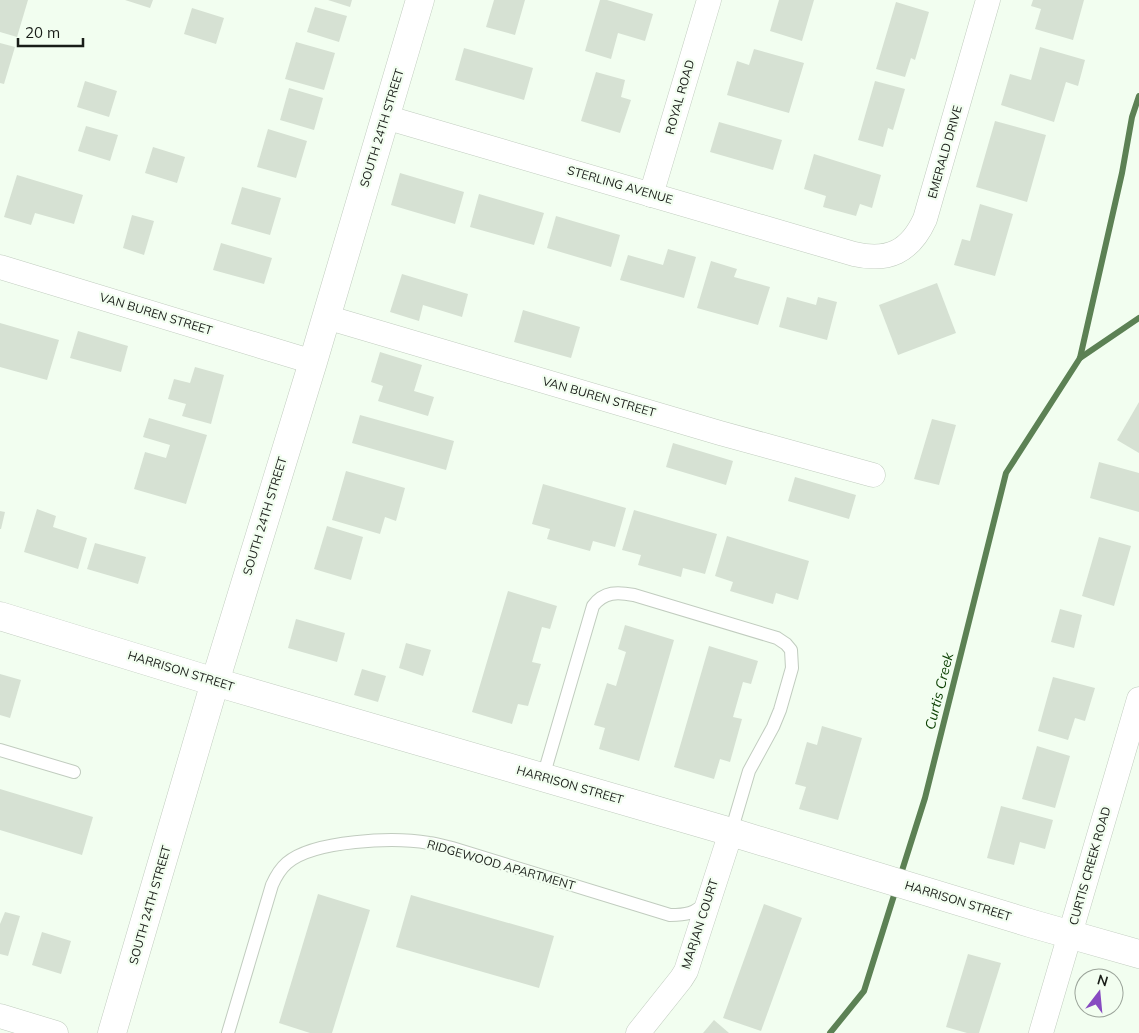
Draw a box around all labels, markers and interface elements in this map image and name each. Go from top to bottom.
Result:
scale bar [18,15,82,47]
text: 20 m [25,23,60,42]
street label: ROYAL ROAD [662,58,697,136]
street label: SOUTH 24TH STREET [356,66,407,189]
street label: EMERALD DRIVE [924,104,965,200]
street label: STERLING AVENUE [566,162,674,207]
street label: VAN BUREN STREET [98,289,215,338]
street label: VAN BUREN STREET [541,373,658,420]
street label: SOUTH 24TH STREET [239,454,290,577]
street label: HARRISON STREET [126,647,237,694]
water label: Curtis Creek [921,650,957,731]
street label: HARRISON STREET [515,762,626,807]
street label: CURTIS CREEK ROAD [1065,805,1114,927]
street label: RIDGEWOOD APARTMENT [425,836,578,893]
street label: SOUTH 24TH STREET [125,843,174,966]
street label: MARJAN COURT [678,876,721,971]
street label: HARRISON STREET [903,877,1014,924]
north arrow [1074,968,1124,1018]
text: N [1095,970,1110,991]

